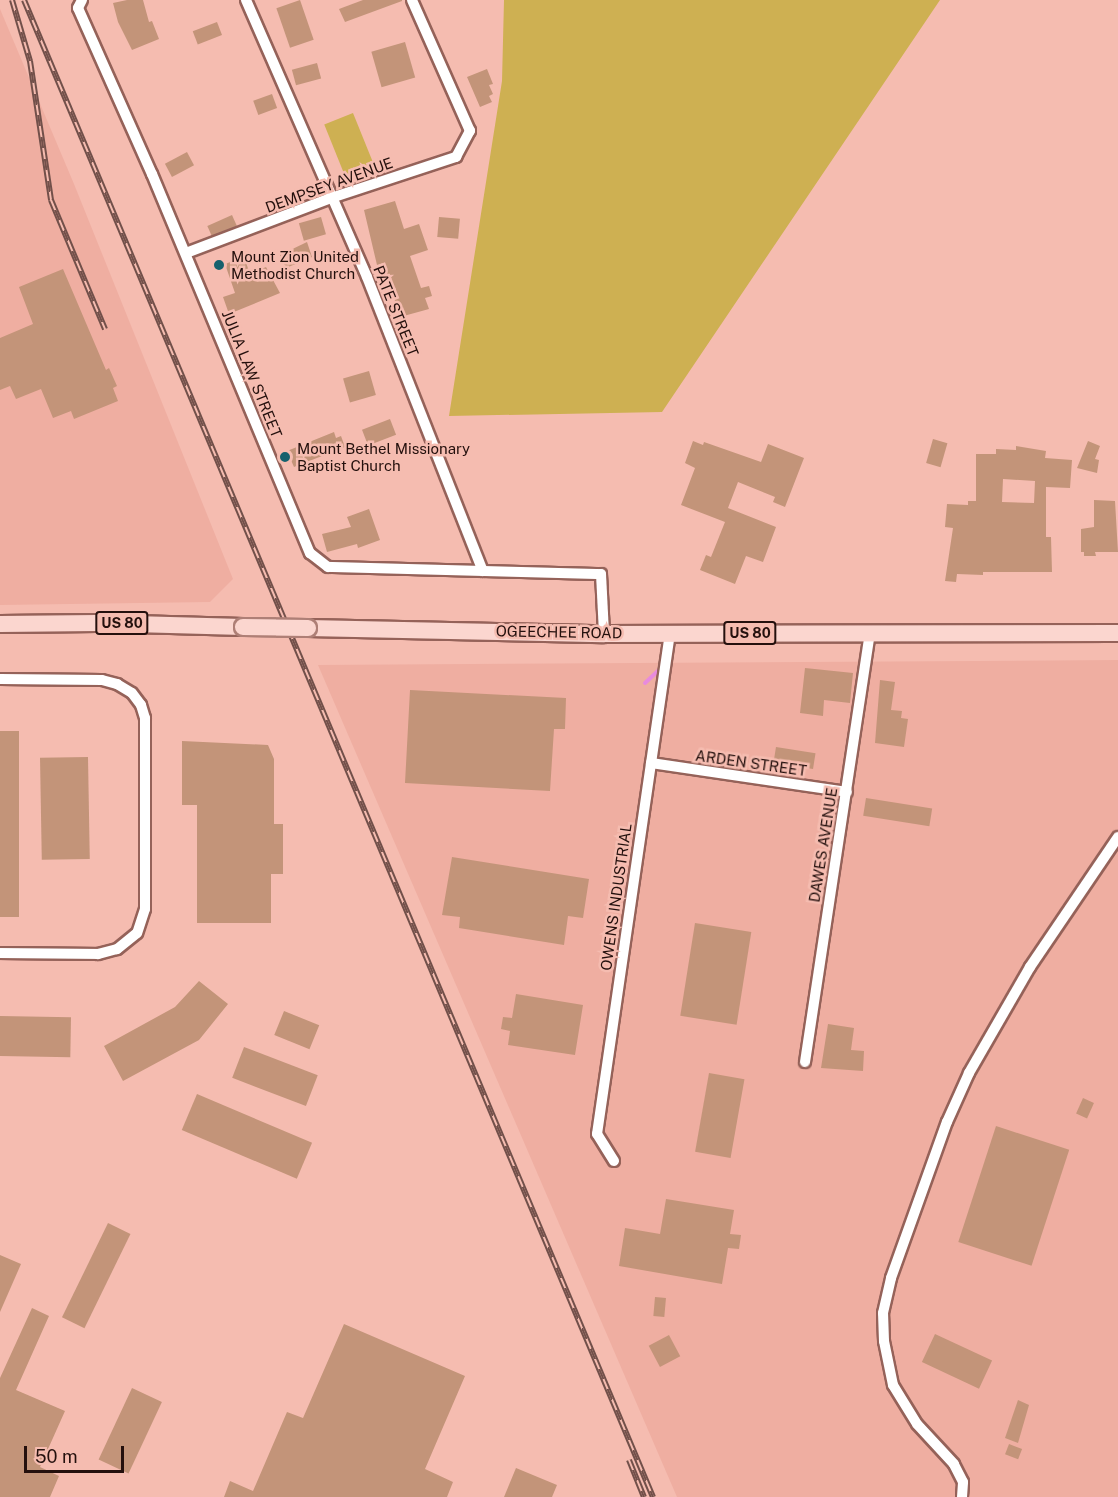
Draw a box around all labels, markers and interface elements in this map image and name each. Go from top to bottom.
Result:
street label: DEMPSEY AVENUE [263,154,395,216]
place label: Mount Zion United Methodist Church [231,247,359,282]
marker: Mount Zion United Methodist Church [212,258,226,272]
street label: PATE STREET [370,263,422,359]
street label: JULIA LAW STREET [218,308,286,440]
place label: Mount Bethel Missionary Baptist Church [297,439,470,474]
marker: Mount Bethel Missionary Baptist Church [278,450,292,464]
road number: US 80 [95,612,149,634]
street label: OGEECHEE ROAD [496,622,622,642]
road number: US 80 [723,622,777,644]
street label: ARDEN STREET [694,746,808,780]
street label: DAWES AVENUE [805,786,841,904]
street label: OWENS INDUSTRIAL [597,822,635,972]
scale bar [27,1434,128,1472]
text: 50 m [35,1446,78,1467]

